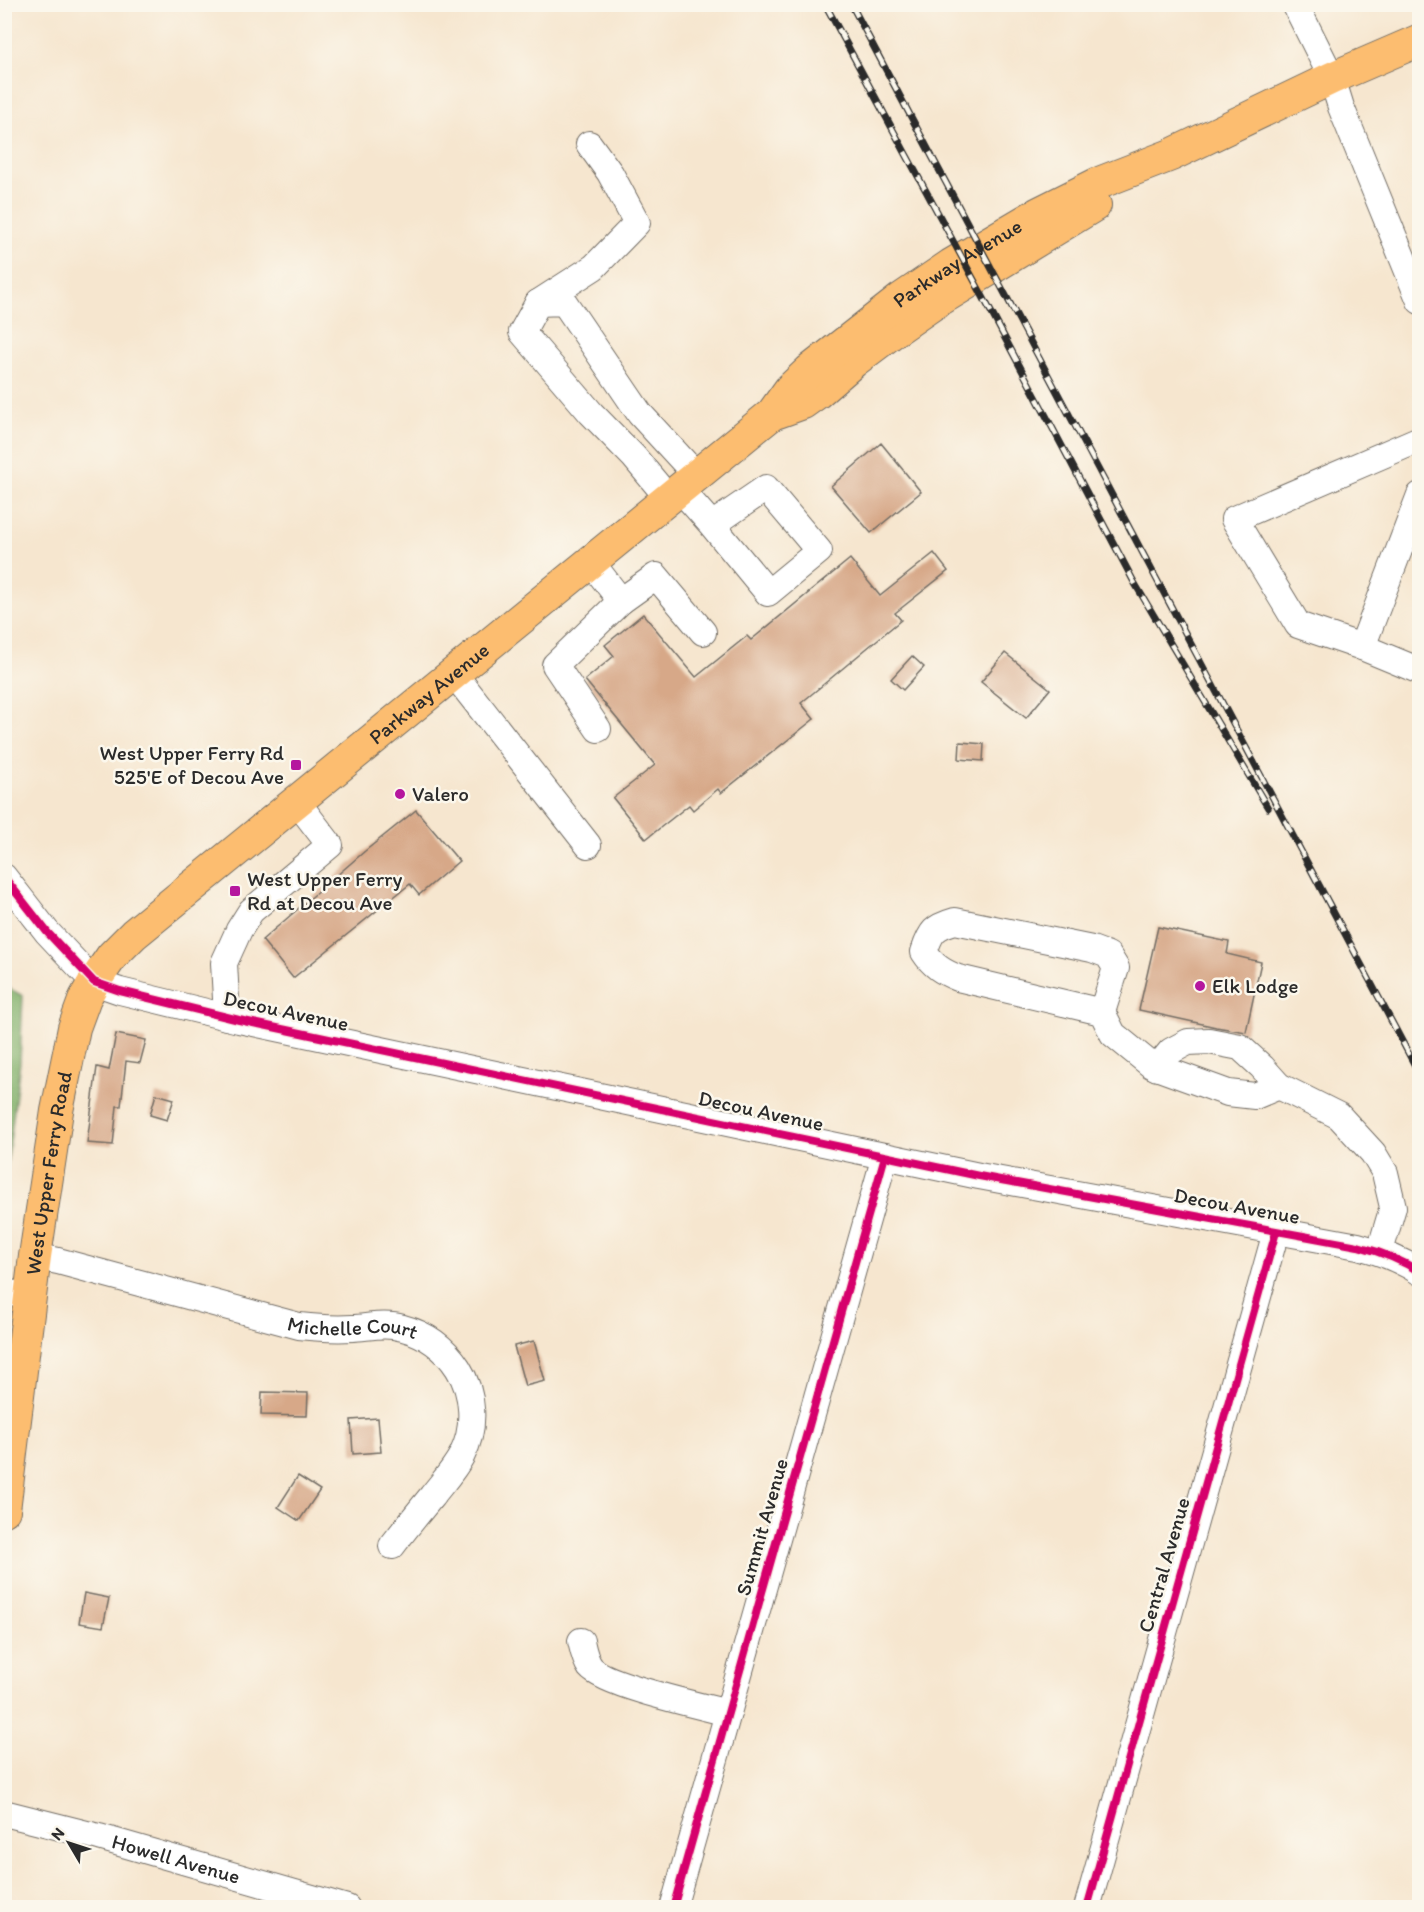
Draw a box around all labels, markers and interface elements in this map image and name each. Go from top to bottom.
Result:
street label: Parkway Avenue [888,213,1026,313]
street label: Parkway Avenue [364,637,494,749]
place label: West Upper Ferry Rd 525'E of Decou Ave [100,740,285,789]
marker: West Upper Ferry Rd 525'E of Decou Ave [289,758,303,772]
place label: Valero [412,781,469,806]
marker: Valero [393,787,407,801]
place label: West Upper Ferry Rd at Decou Ave [247,866,402,915]
marker: West Upper Ferry Rd at Decou Ave [228,884,242,898]
place label: Elk Lodge [1212,973,1299,998]
marker: Elk Lodge [1193,979,1207,993]
street label: Decou Avenue [221,985,351,1036]
street label: West Upper Ferry Road [20,1068,77,1276]
street label: Decou Avenue [696,1085,826,1136]
street label: Decou Avenue [1172,1182,1302,1229]
street label: Michelle Court [285,1310,422,1344]
street label: Summit Avenue [730,1455,793,1598]
street label: Central Avenue [1132,1494,1195,1635]
north arrow [39,1813,99,1873]
text: N [47,1824,69,1844]
street label: Howell Avenue [109,1828,243,1889]

